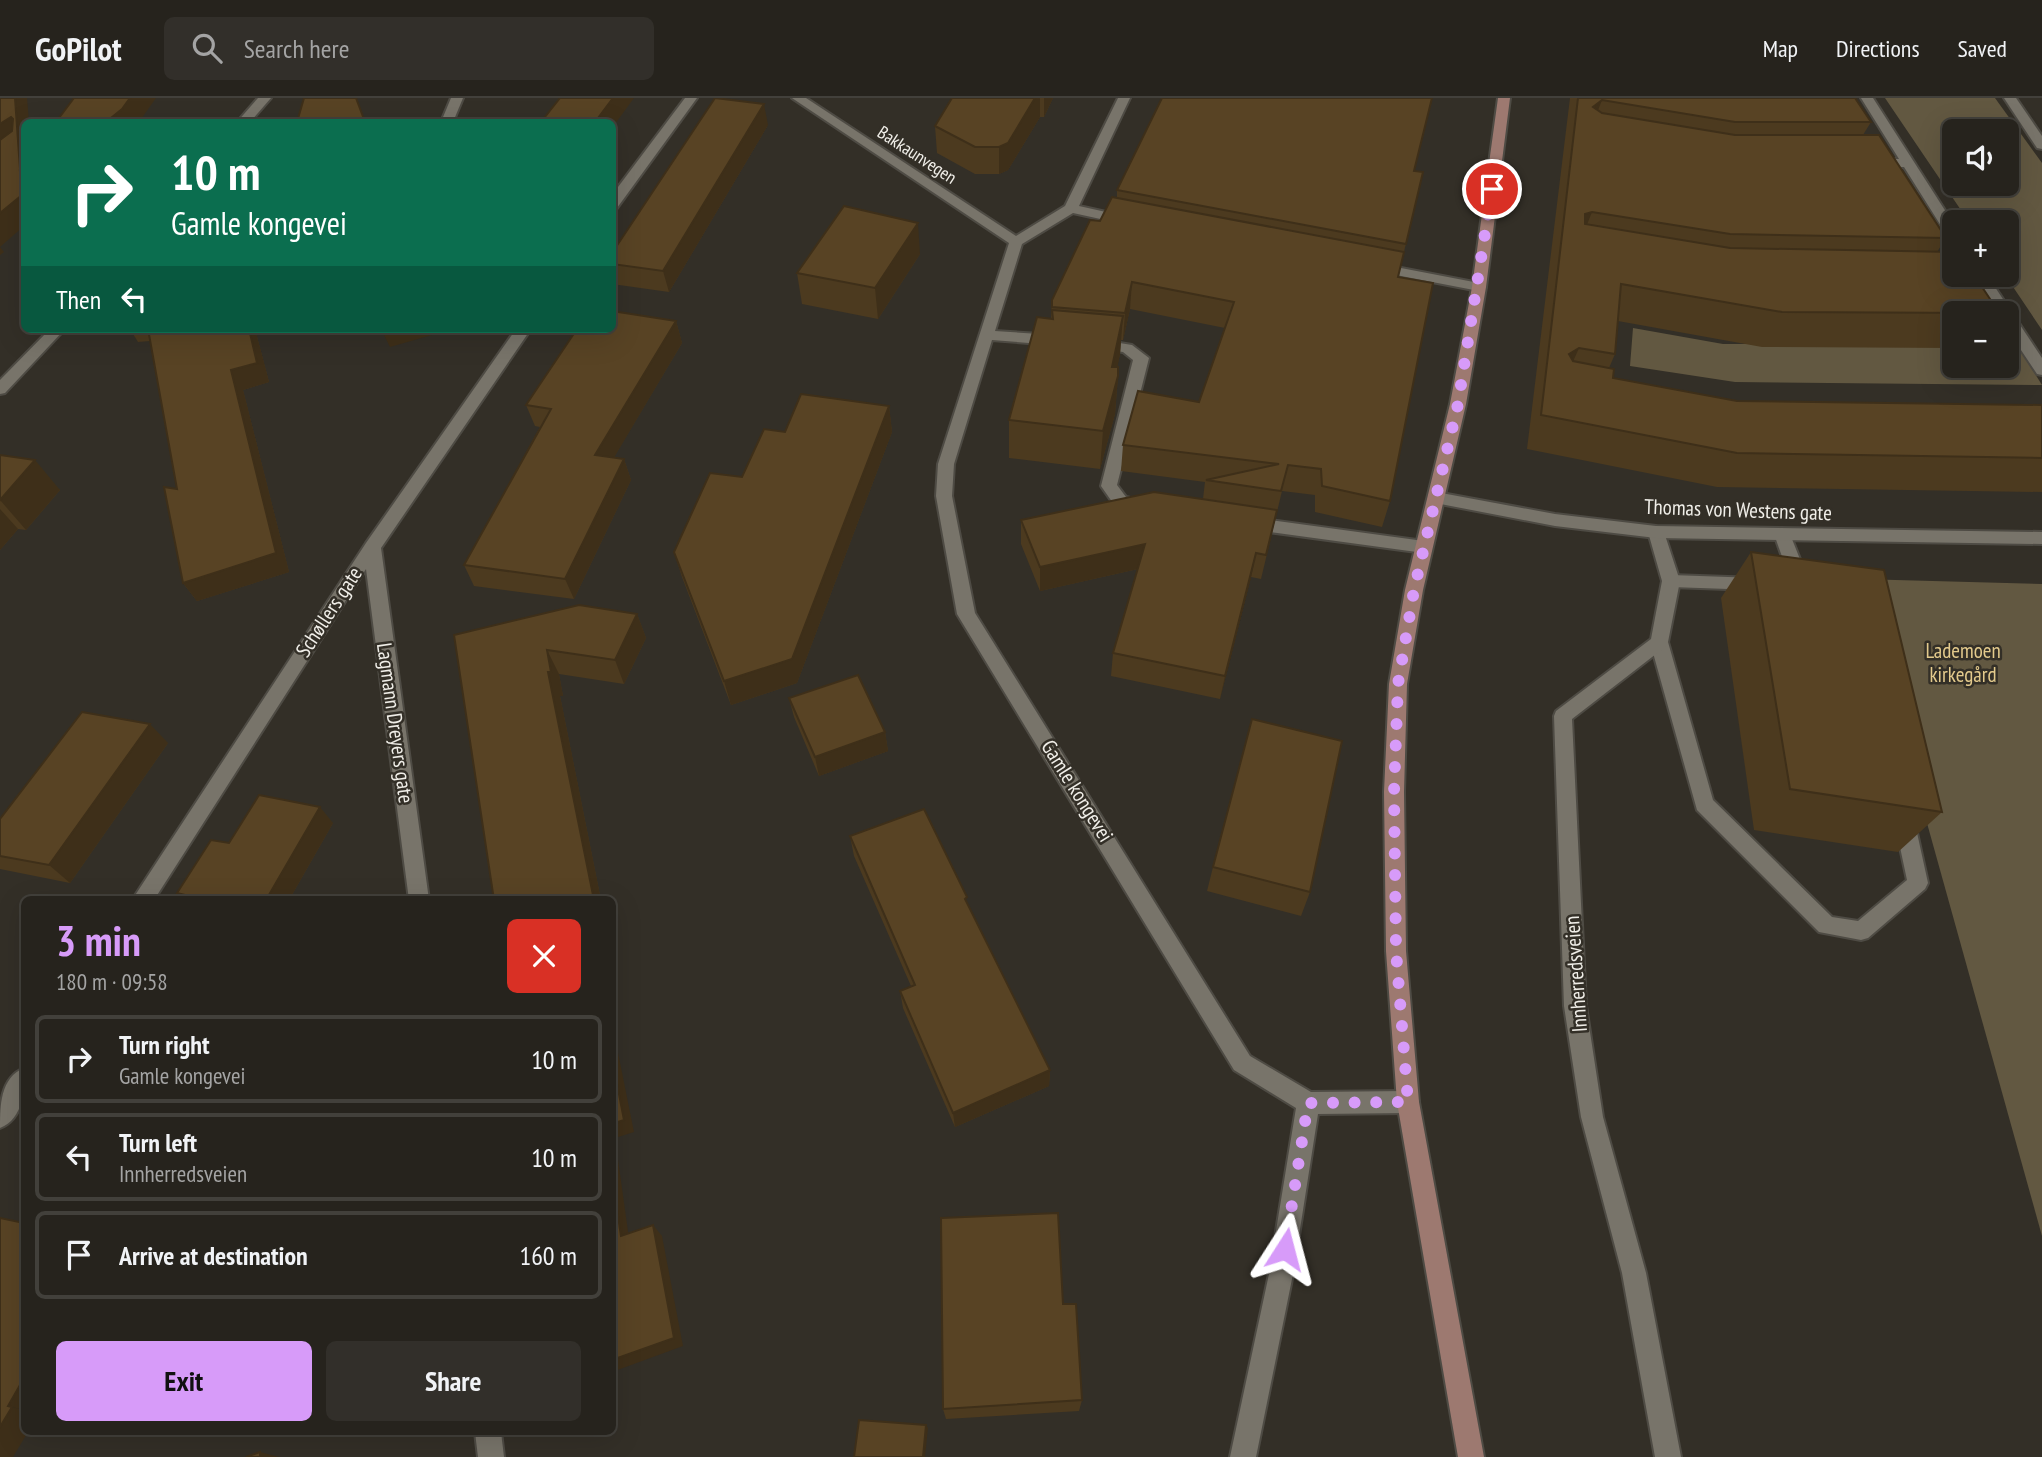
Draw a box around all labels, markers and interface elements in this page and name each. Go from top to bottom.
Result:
search box [164,17,654,80]
text: GoPilot [35,27,122,70]
icon: search [188,29,226,67]
text: Search here [244,32,349,65]
text: Map [1763,33,1798,64]
text: Directions [1836,33,1920,64]
text: Saved [1958,33,2007,64]
map controls [1942,119,2019,378]
button: sound [1942,119,2019,196]
street label: Bakkaunvegen [873,120,961,189]
text: 10 m [171,140,260,204]
icon: right [56,147,147,238]
pin [1462,159,1522,219]
icon: arrive [1473,170,1511,208]
text: Gamle kongevei [171,202,347,244]
button: + [1942,210,2019,287]
icon: left [115,280,153,318]
text: Then [56,283,101,316]
button: − [1942,301,2019,378]
street label: Thomas von Westens gate [1644,493,1832,526]
street label: Schøllers gate [289,561,368,662]
park label: Lademoen kirkegård [1925,637,2001,688]
street label: Lagmann Dreyers gate [371,641,420,805]
street label: Gamle kongevei [1035,735,1119,847]
text: 3 min [56,913,141,968]
street label: Innherredsveien [1558,915,1593,1033]
button: close [507,919,581,993]
text: 180 m · 09:58 [56,967,168,996]
text: Turn right [119,1028,210,1061]
icon: right [60,1040,98,1078]
text: 10 m [531,1043,577,1076]
text: Gamle kongevei [119,1061,245,1090]
text: Turn left [119,1126,197,1159]
icon: left [60,1138,98,1176]
text: 10 m [531,1141,577,1174]
text: Innherredsveien [119,1159,247,1188]
position arrow [1248,1212,1322,1286]
icon: arrive [60,1236,98,1274]
text: Arrive at destination [119,1239,308,1272]
text: 160 m [519,1239,577,1272]
button: Exit [56,1341,312,1421]
button: Share [326,1341,581,1421]

